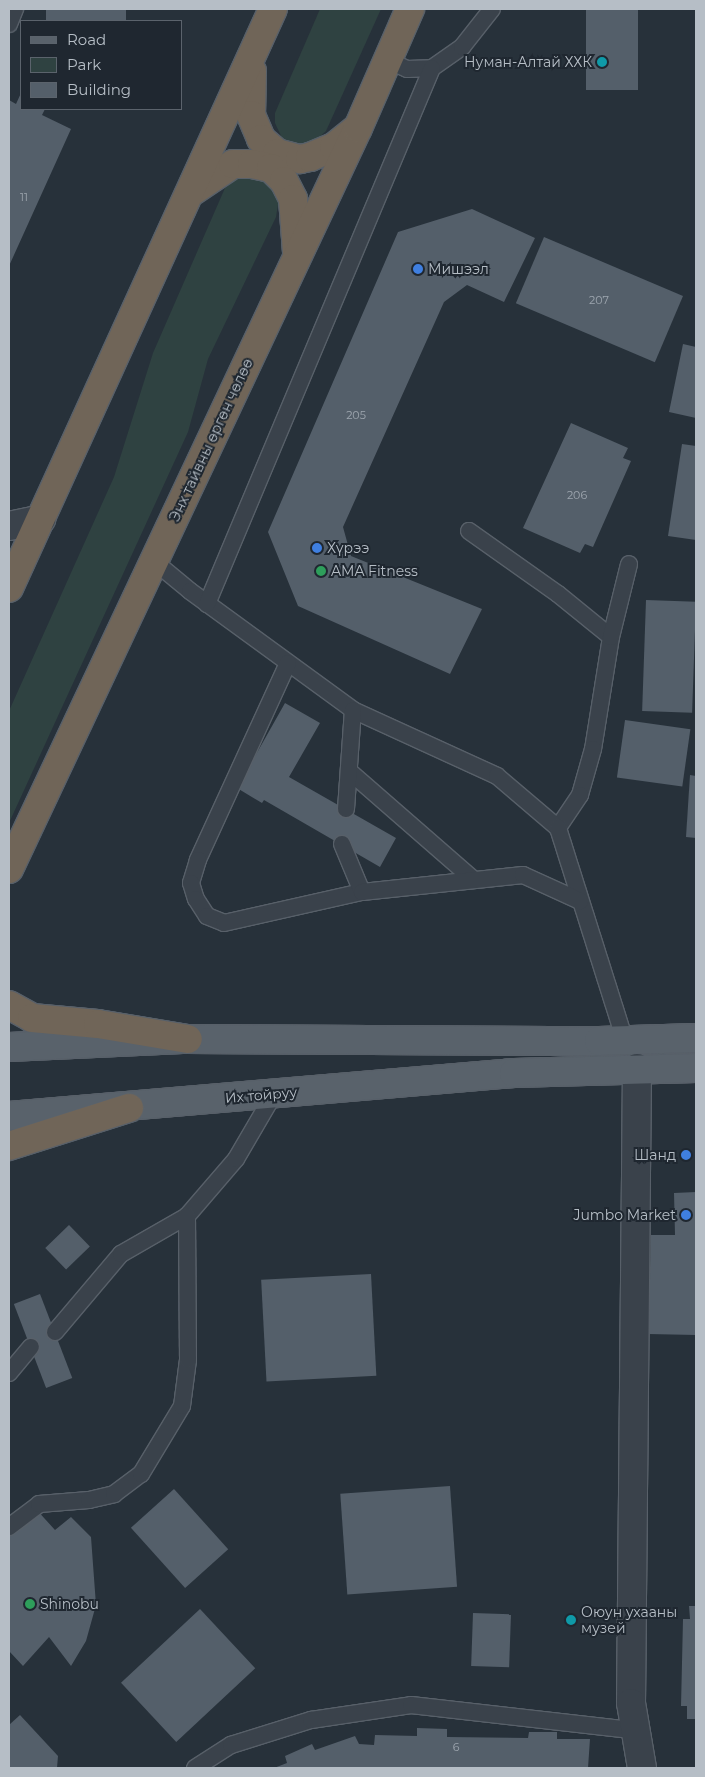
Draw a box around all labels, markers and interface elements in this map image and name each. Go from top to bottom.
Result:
legend [20,20,182,110]
text: Road [67,30,106,49]
place label: Нуман-Алтай ХХК [464,54,592,70]
text: Park [67,55,101,74]
marker: Нуман-Алтай ХХК [596,56,608,68]
text: Building [67,80,131,99]
house number: 11 [20,190,28,204]
place label: Мишээл [428,261,489,277]
marker: Мишээл [412,263,424,275]
house number: 207 [589,293,609,307]
street label: Энх тайвны өргөн чөлөө [166,356,256,524]
house number: 205 [346,408,366,422]
house number: 206 [567,488,587,502]
place label: Хүрээ [327,540,369,556]
marker: Хүрээ [311,542,323,554]
place label: AMA Fitness [331,563,418,579]
marker: AMA Fitness [315,565,327,577]
street label: Их тойруу [224,1083,298,1107]
place label: Шанд [634,1147,676,1163]
marker: Шанд [680,1149,692,1161]
place label: Jumbo Market [573,1207,676,1223]
marker: Jumbo Market [680,1209,692,1221]
place label: Shinobu [40,1596,99,1612]
marker: Shinobu [24,1598,36,1610]
place label: Оюун ухааны музей [581,1604,677,1636]
marker: Оюун ухааны музей [565,1614,577,1626]
house number: 6 [453,1740,459,1754]

